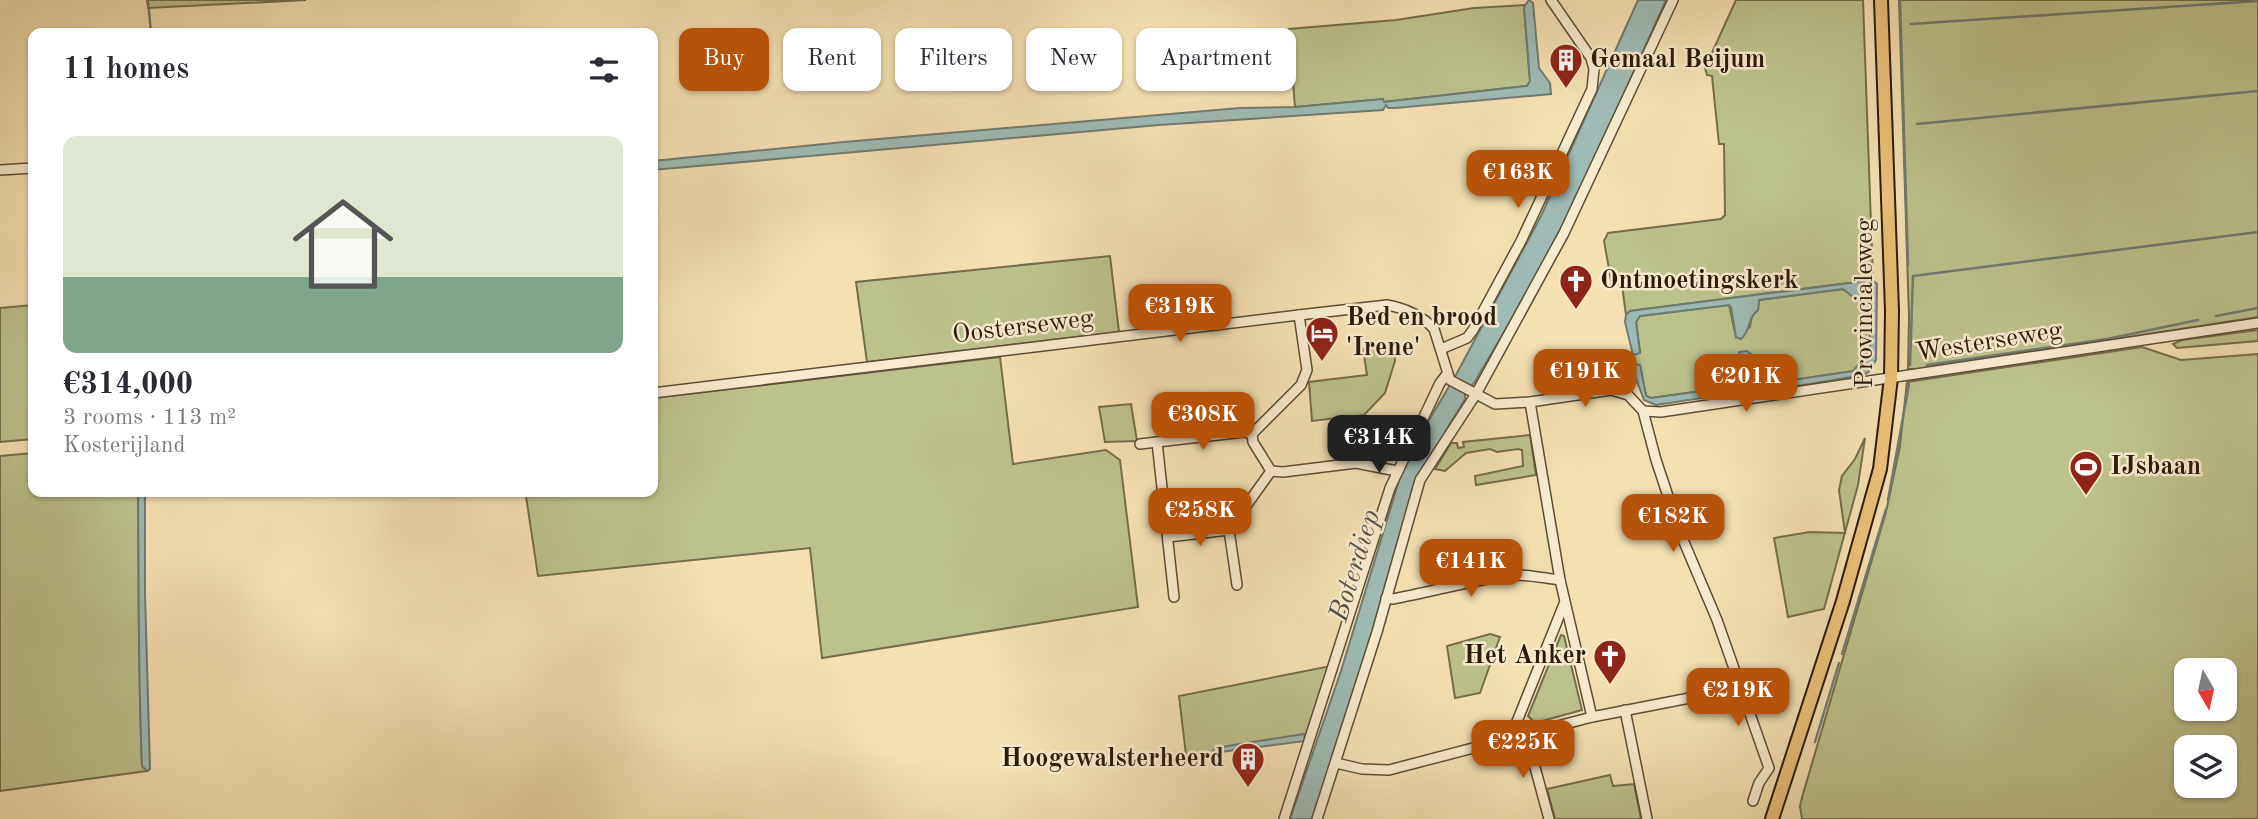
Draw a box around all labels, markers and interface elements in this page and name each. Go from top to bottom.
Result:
chip: Buy [679,28,769,91]
chip: Rent [783,28,881,91]
chip: Filters [895,28,1012,91]
chip: New [1026,28,1122,91]
chip: Apartment [1136,28,1296,91]
building icon: Gemaal Beijum [1547,41,1585,90]
place label: Gemaal Beijum [1590,47,1765,73]
icon: filters [585,51,623,89]
text: 11 homes [63,55,189,85]
pin: €163K [1469,150,1567,210]
text: €163K [1482,161,1554,184]
icon: home [280,181,406,307]
street label: Provincialeweg [1852,218,1878,388]
church icon: Ontmoetingskerk [1557,262,1595,311]
place label: Ontmoetingskerk [1600,268,1799,294]
pin: €319K [1131,284,1229,344]
text: €319K [1144,295,1216,318]
street label: Oosterseweg [951,305,1095,349]
place label: Bed en brood 'Irene' [1346,305,1497,361]
hotel icon: Bed en brood 'Irene' [1303,314,1341,363]
street label: Westerseweg [1914,318,2064,366]
pin: €191K [1536,350,1634,409]
pin: €201K [1697,354,1795,414]
text: €191K [1549,360,1621,383]
text: €201K [1710,365,1782,388]
text: €314,000 [63,370,193,400]
pin: €308K [1154,392,1252,452]
text: €308K [1167,403,1239,426]
text: 3 rooms · 113 m² [63,406,236,429]
pin: €314K [1330,416,1428,475]
text: €314K [1343,426,1415,449]
text: Kosterijland [63,434,185,457]
sports icon: IJsbaan [2067,448,2105,497]
place label: IJsbaan [2110,454,2201,480]
pin: €258K [1151,489,1249,548]
pin: €182K [1624,494,1722,554]
text: €258K [1164,499,1236,522]
text: €182K [1637,505,1709,528]
water label: Boterdiep [1325,507,1386,626]
pin: €141K [1422,540,1520,599]
text: €141K [1435,550,1507,573]
church icon: Het Anker [1591,637,1629,686]
place label: Het Anker [1463,643,1586,669]
north arrow [2174,658,2236,721]
map controls [2174,658,2237,798]
pin: €219K [1689,668,1787,728]
text: €219K [1702,679,1774,702]
pin: €225K [1474,720,1572,780]
text: €225K [1487,731,1559,754]
button: layers [2174,735,2237,798]
building icon: Hoogewalsterheerd [1229,740,1267,789]
place label: Hoogewalsterheerd [1001,746,1224,772]

